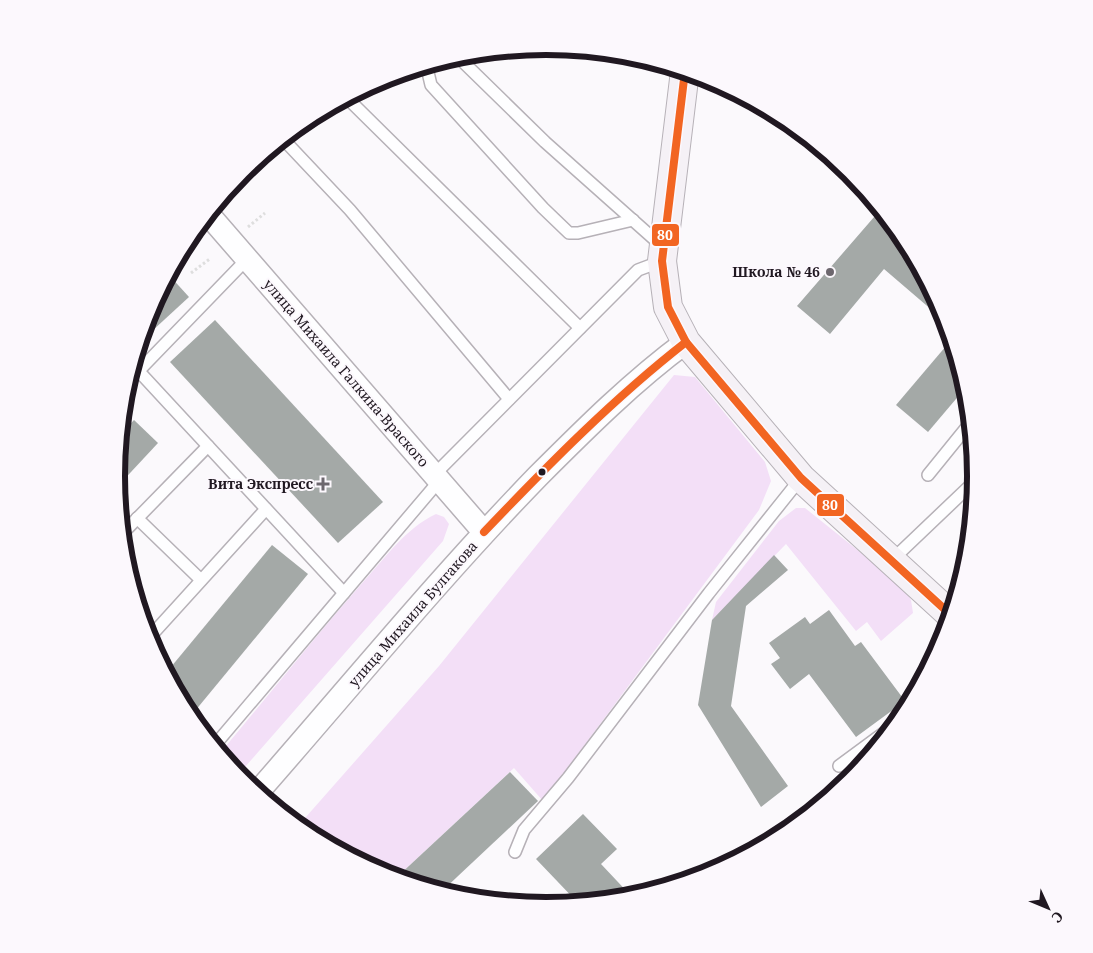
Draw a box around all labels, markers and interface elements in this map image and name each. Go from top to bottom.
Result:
line badge: 80 [651,223,680,247]
text: 80 [657,225,673,244]
place label: Школа № 46 [732,262,820,281]
marker: Школа № 46 [824,266,836,278]
street label: улица Михаила Галкина-Враского [259,275,433,471]
unlabelled marker [537,467,547,477]
place label: Вита Экспресс [208,474,313,493]
marker: Вита Экспресс [317,478,329,490]
line badge: 80 [816,493,845,517]
text: 80 [822,495,838,514]
street label: улица Михаила Булгакова [344,537,481,691]
north arrow [1023,883,1073,933]
text: С [1048,907,1068,927]

